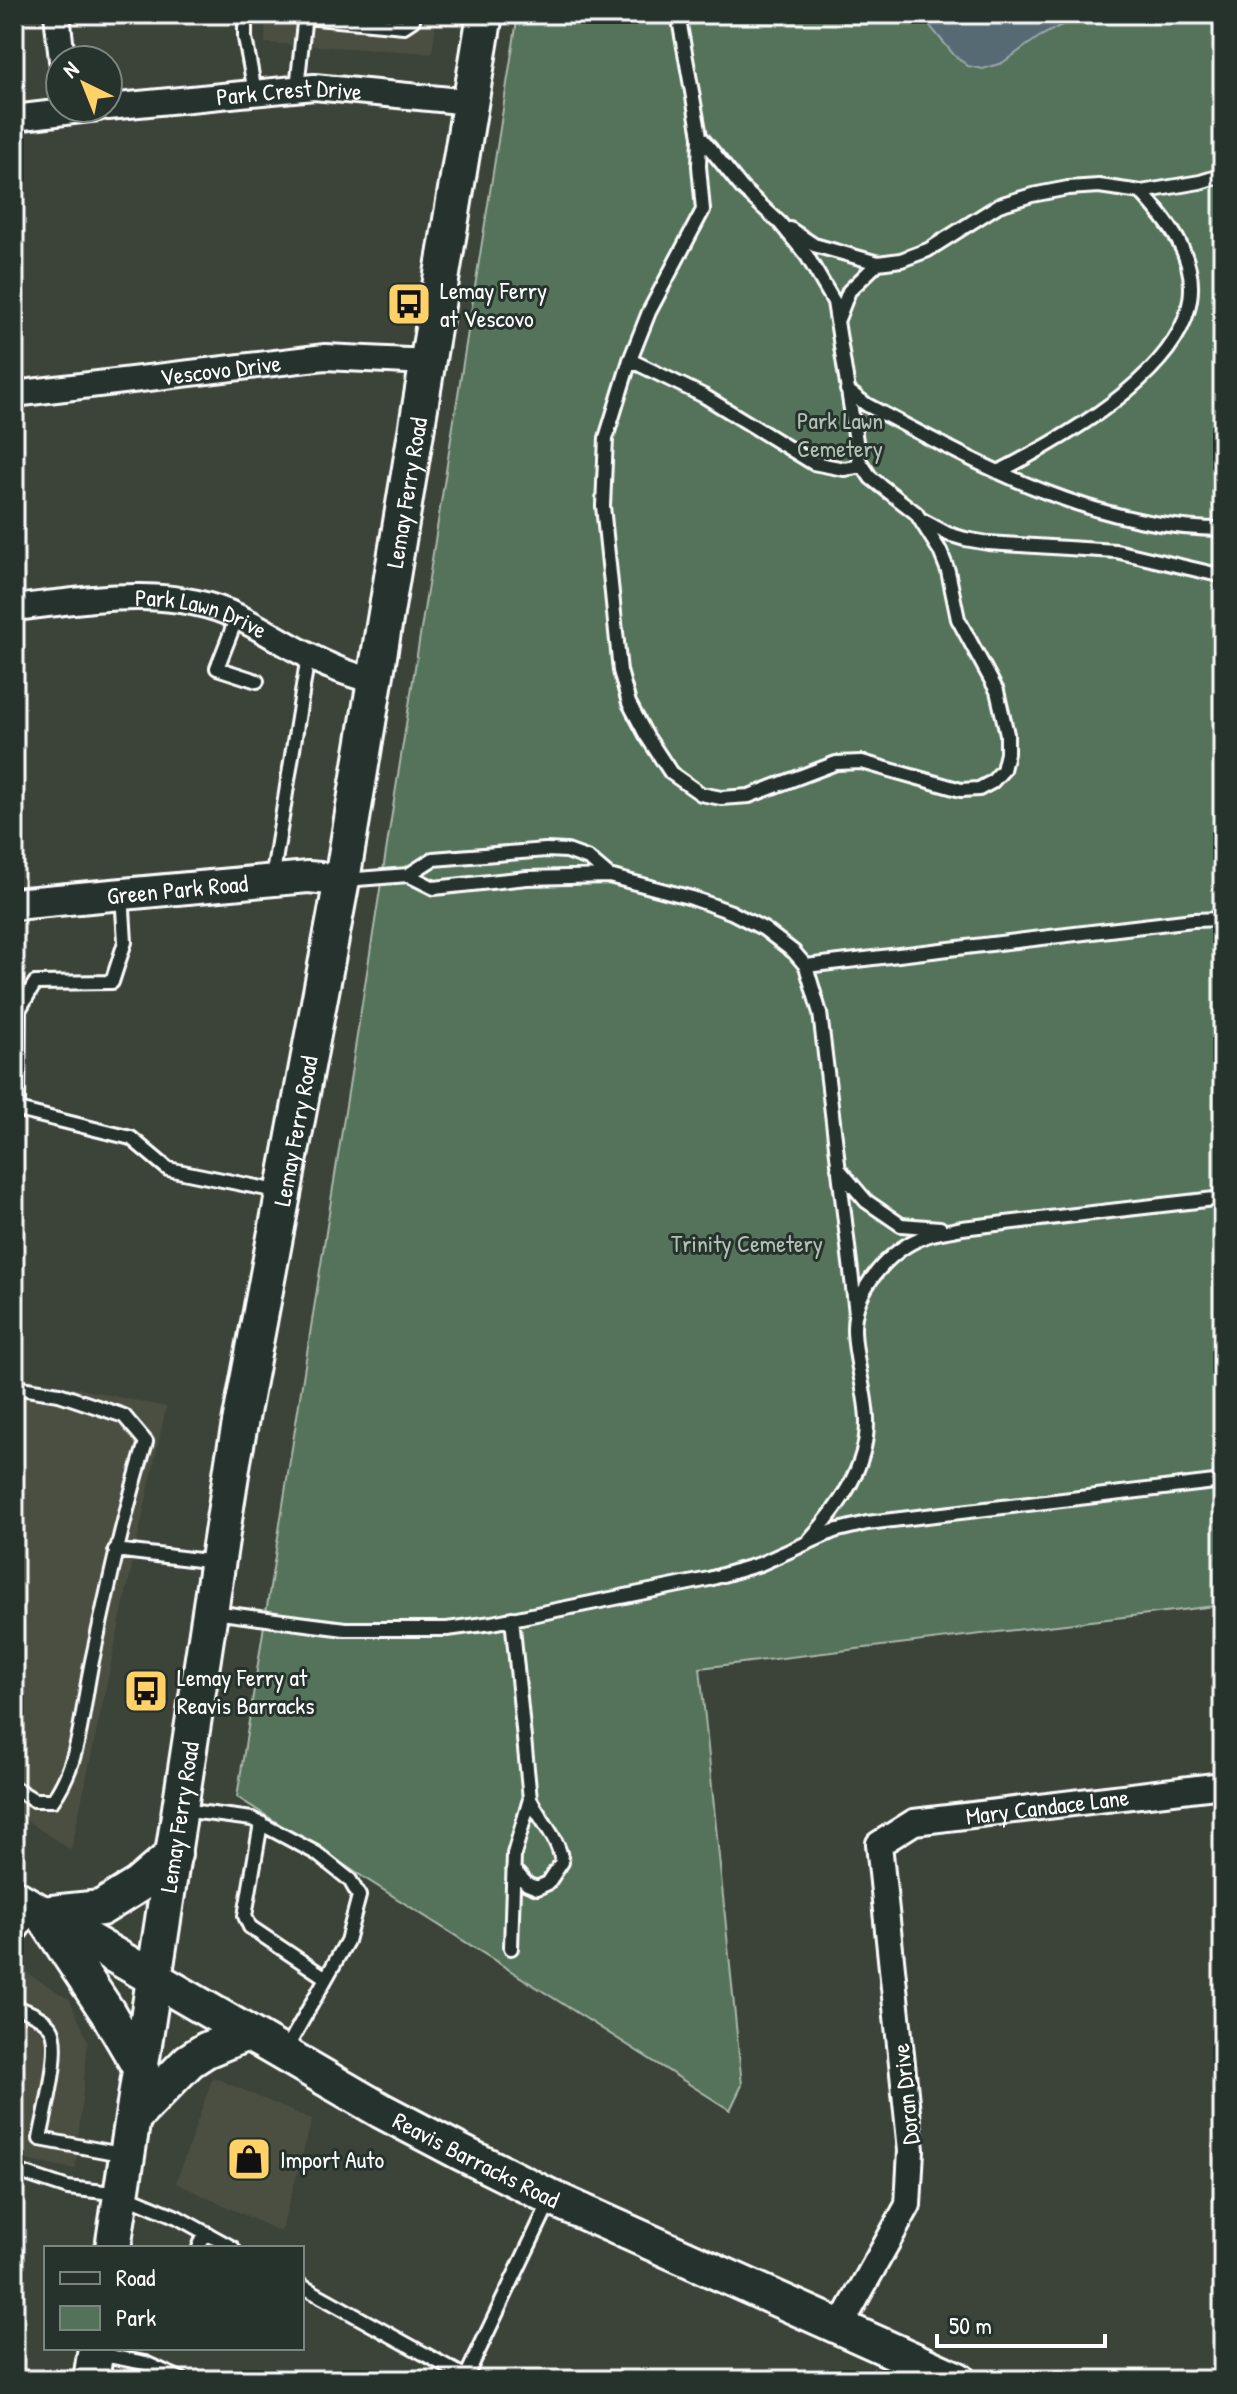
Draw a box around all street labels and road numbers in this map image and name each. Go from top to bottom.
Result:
street label: Park Crest Drive [215,71,364,112]
street label: Vescovo Drive [158,346,283,392]
street label: Lemay Ferry Road [378,415,434,570]
street label: Park Lawn Drive [135,581,274,646]
street label: Green Park Road [105,867,249,911]
street label: Lemay Ferry Road [265,1053,325,1209]
street label: Lemay Ferry Road [151,1739,206,1895]
street label: Mary Candace Lane [964,1780,1131,1832]
street label: Doran Drive [884,2042,926,2146]
street label: Reavis Barracks Road [388,2104,565,2215]

